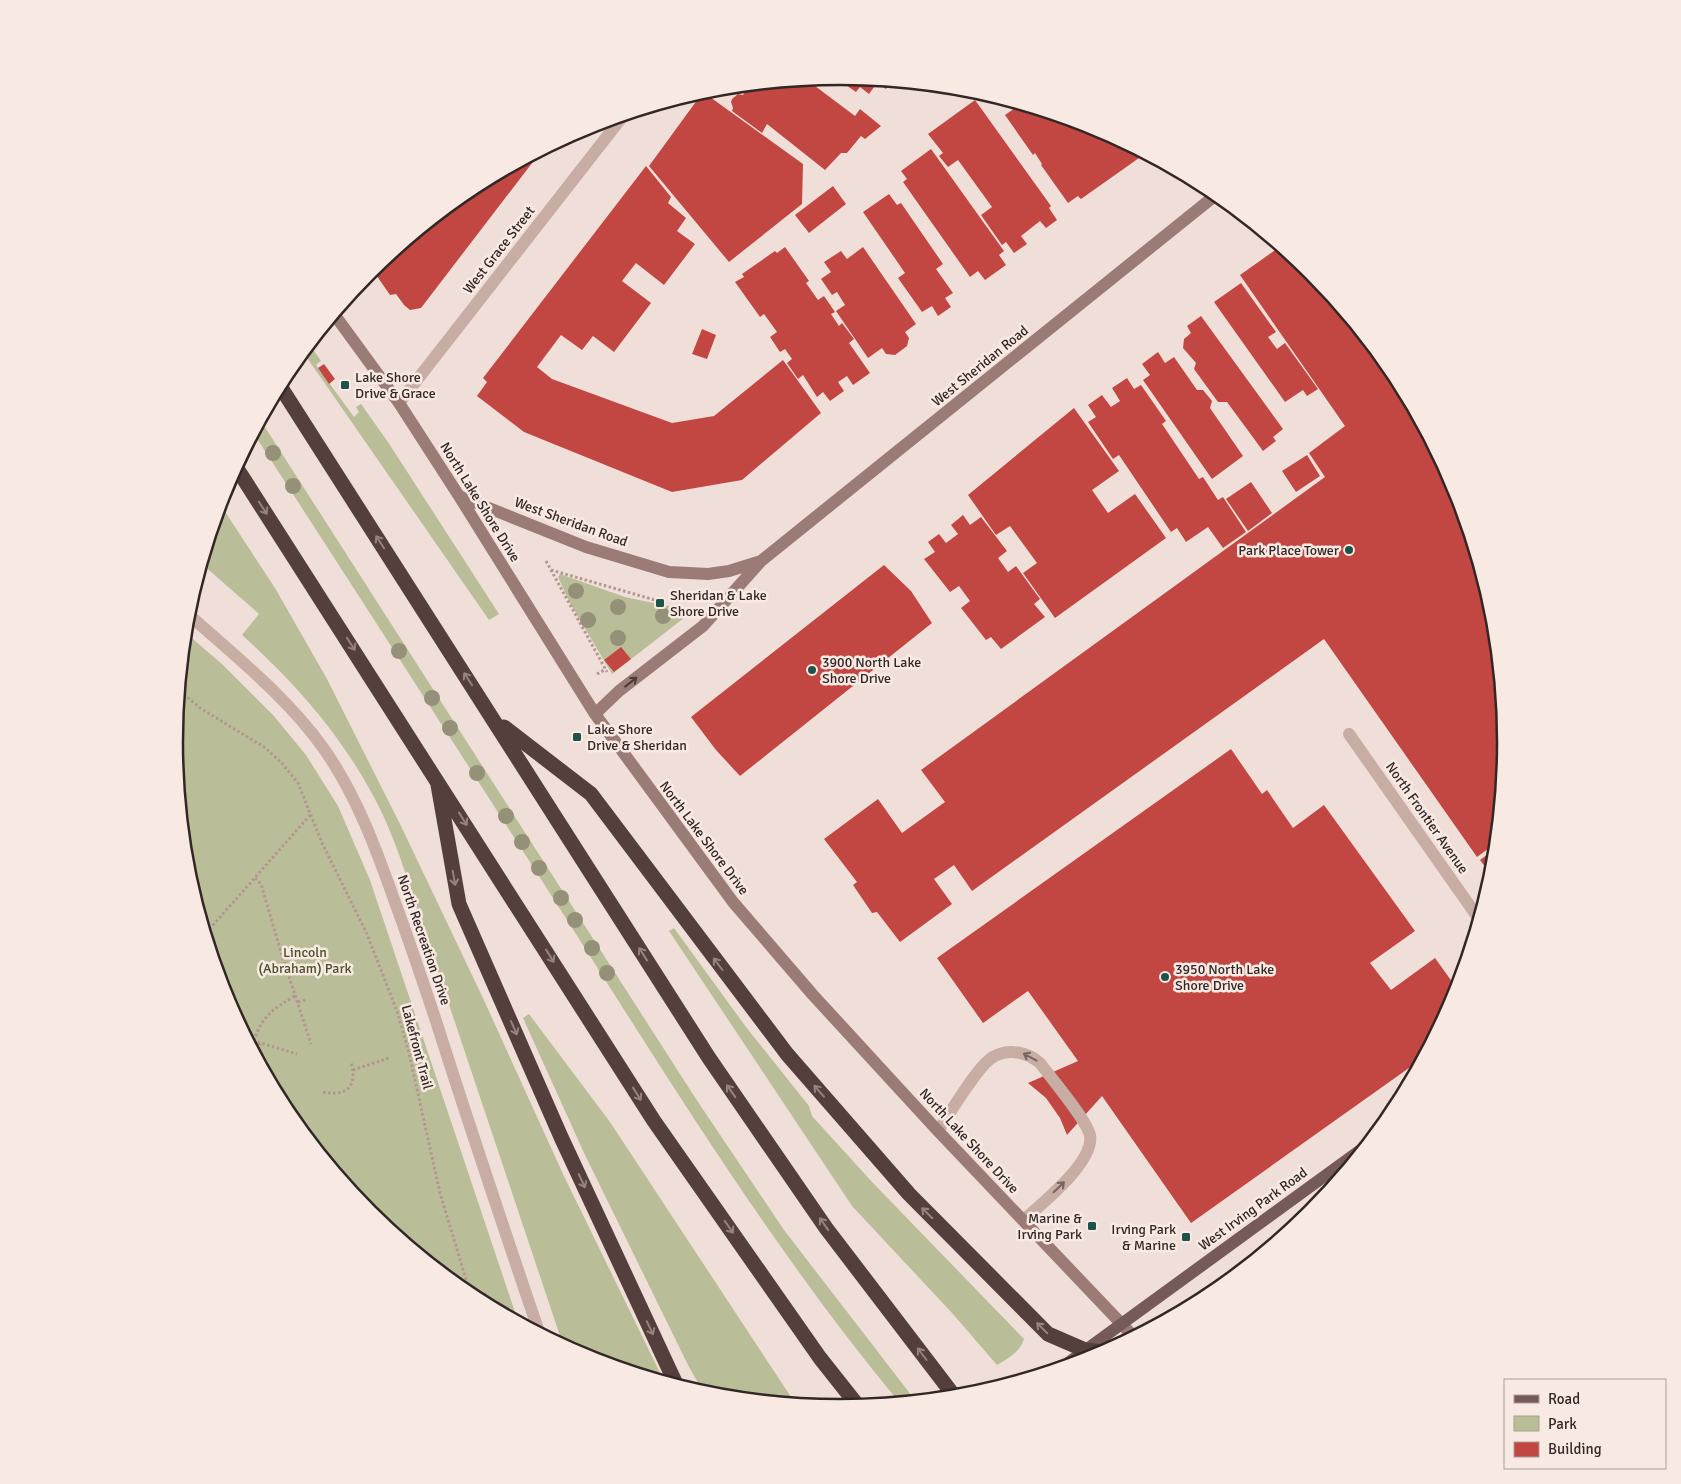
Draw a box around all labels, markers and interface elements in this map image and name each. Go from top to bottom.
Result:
street label: West Grace Street [459,203,539,297]
street label: West Sheridan Road [928,322,1032,410]
place label: Lake Shore Drive & Grace [355,369,436,402]
marker: Lake Shore Drive & Grace [339,379,351,391]
street label: North Lake Shore Drive [436,439,524,565]
street label: West Sheridan Road [512,494,630,550]
one-way arrow [258,500,268,514]
one-way arrow [375,536,385,550]
place label: Park Place Tower [1238,542,1340,559]
marker: Park Place Tower [1343,544,1355,556]
place label: Sheridan & Lake Shore Drive [670,587,767,620]
marker: Sheridan & Lake Shore Drive [654,597,666,609]
one-way arrow [346,637,356,651]
place label: 3900 North Lake Shore Drive [822,654,921,687]
marker: 3900 North Lake Shore Drive [806,664,818,676]
one-way arrow [463,672,473,686]
one-way arrow [625,677,638,688]
place label: Lake Shore Drive & Sheridan [587,721,687,754]
marker: Lake Shore Drive & Sheridan [571,731,583,743]
street label: North Frontier Avenue [1382,759,1472,877]
street label: North Lake Shore Drive [656,778,752,898]
one-way arrow [458,812,468,826]
one-way arrow [450,869,460,885]
street label: North Recreation Drive [394,873,454,1007]
park label: Lincoln (Abraham) Park [258,944,352,977]
one-way arrow [638,948,648,962]
one-way arrow [545,949,555,963]
one-way arrow [713,958,724,971]
place label: 3950 North Lake Shore Drive [1175,961,1274,994]
marker: 3950 North Lake Shore Drive [1159,971,1171,983]
street label: Lakefront Trail [398,1003,436,1091]
one-way arrow [509,1020,519,1035]
one-way arrow [1022,1052,1037,1062]
one-way arrow [726,1084,736,1098]
one-way arrow [813,1085,825,1098]
street label: North Lake Shore Drive [916,1085,1022,1197]
one-way arrow [632,1086,642,1100]
street label: West Irving Park Road [1195,1164,1311,1254]
one-way arrow [577,1173,587,1188]
one-way arrow [1053,1181,1065,1193]
one-way arrow [921,1206,933,1219]
place label: Marine & Irving Park [1017,1210,1082,1243]
one-way arrow [819,1218,829,1232]
one-way arrow [724,1220,734,1234]
marker: Marine & Irving Park [1086,1220,1098,1232]
place label: Irving Park & Marine [1111,1221,1176,1254]
marker: Irving Park & Marine [1180,1231,1192,1243]
one-way arrow [645,1320,655,1335]
one-way arrow [1036,1322,1048,1334]
one-way arrow [917,1347,927,1361]
legend [1504,1379,1666,1469]
text: Road [1548,1390,1580,1408]
text: Park [1548,1415,1577,1433]
text: Building [1548,1440,1602,1458]

